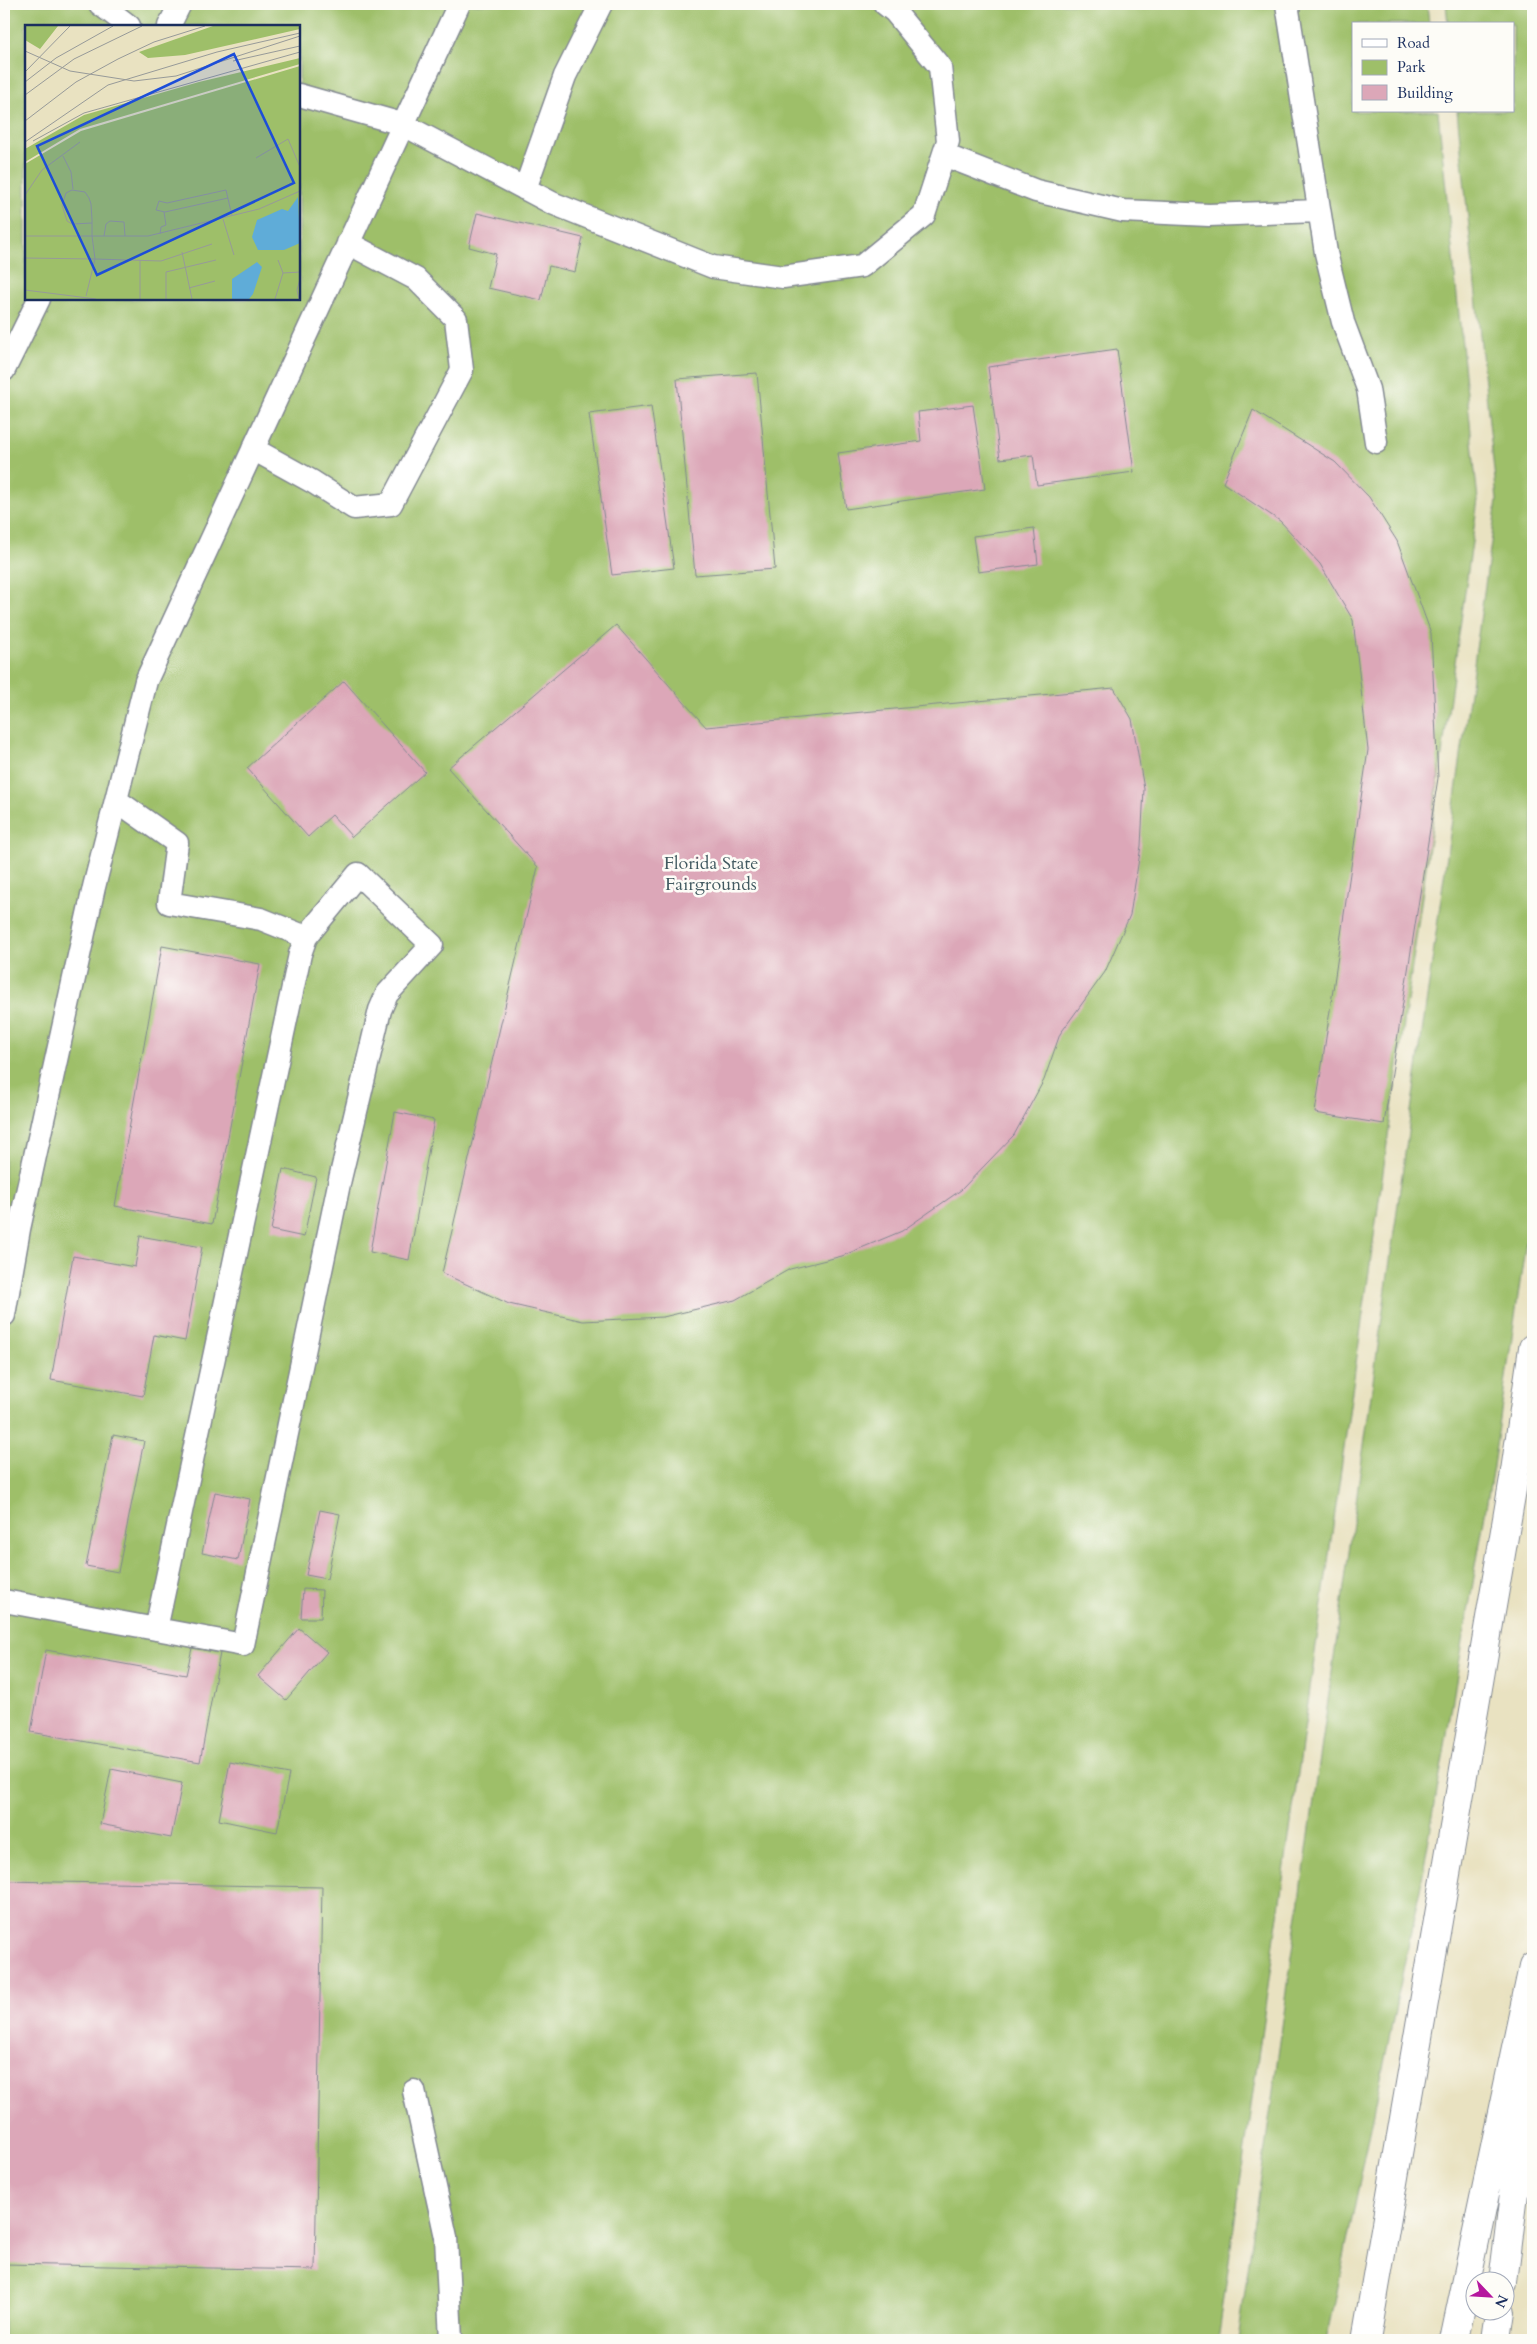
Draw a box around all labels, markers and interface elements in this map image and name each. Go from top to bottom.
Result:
legend [1352,22,1514,112]
inset map [25,25,300,300]
text: Road [1397,33,1430,53]
text: Park [1397,57,1426,77]
text: Building [1397,83,1453,103]
park label: Florida State Fairgrounds [664,851,758,897]
north arrow [1464,2272,1514,2322]
text: N [1490,2292,1513,2311]

